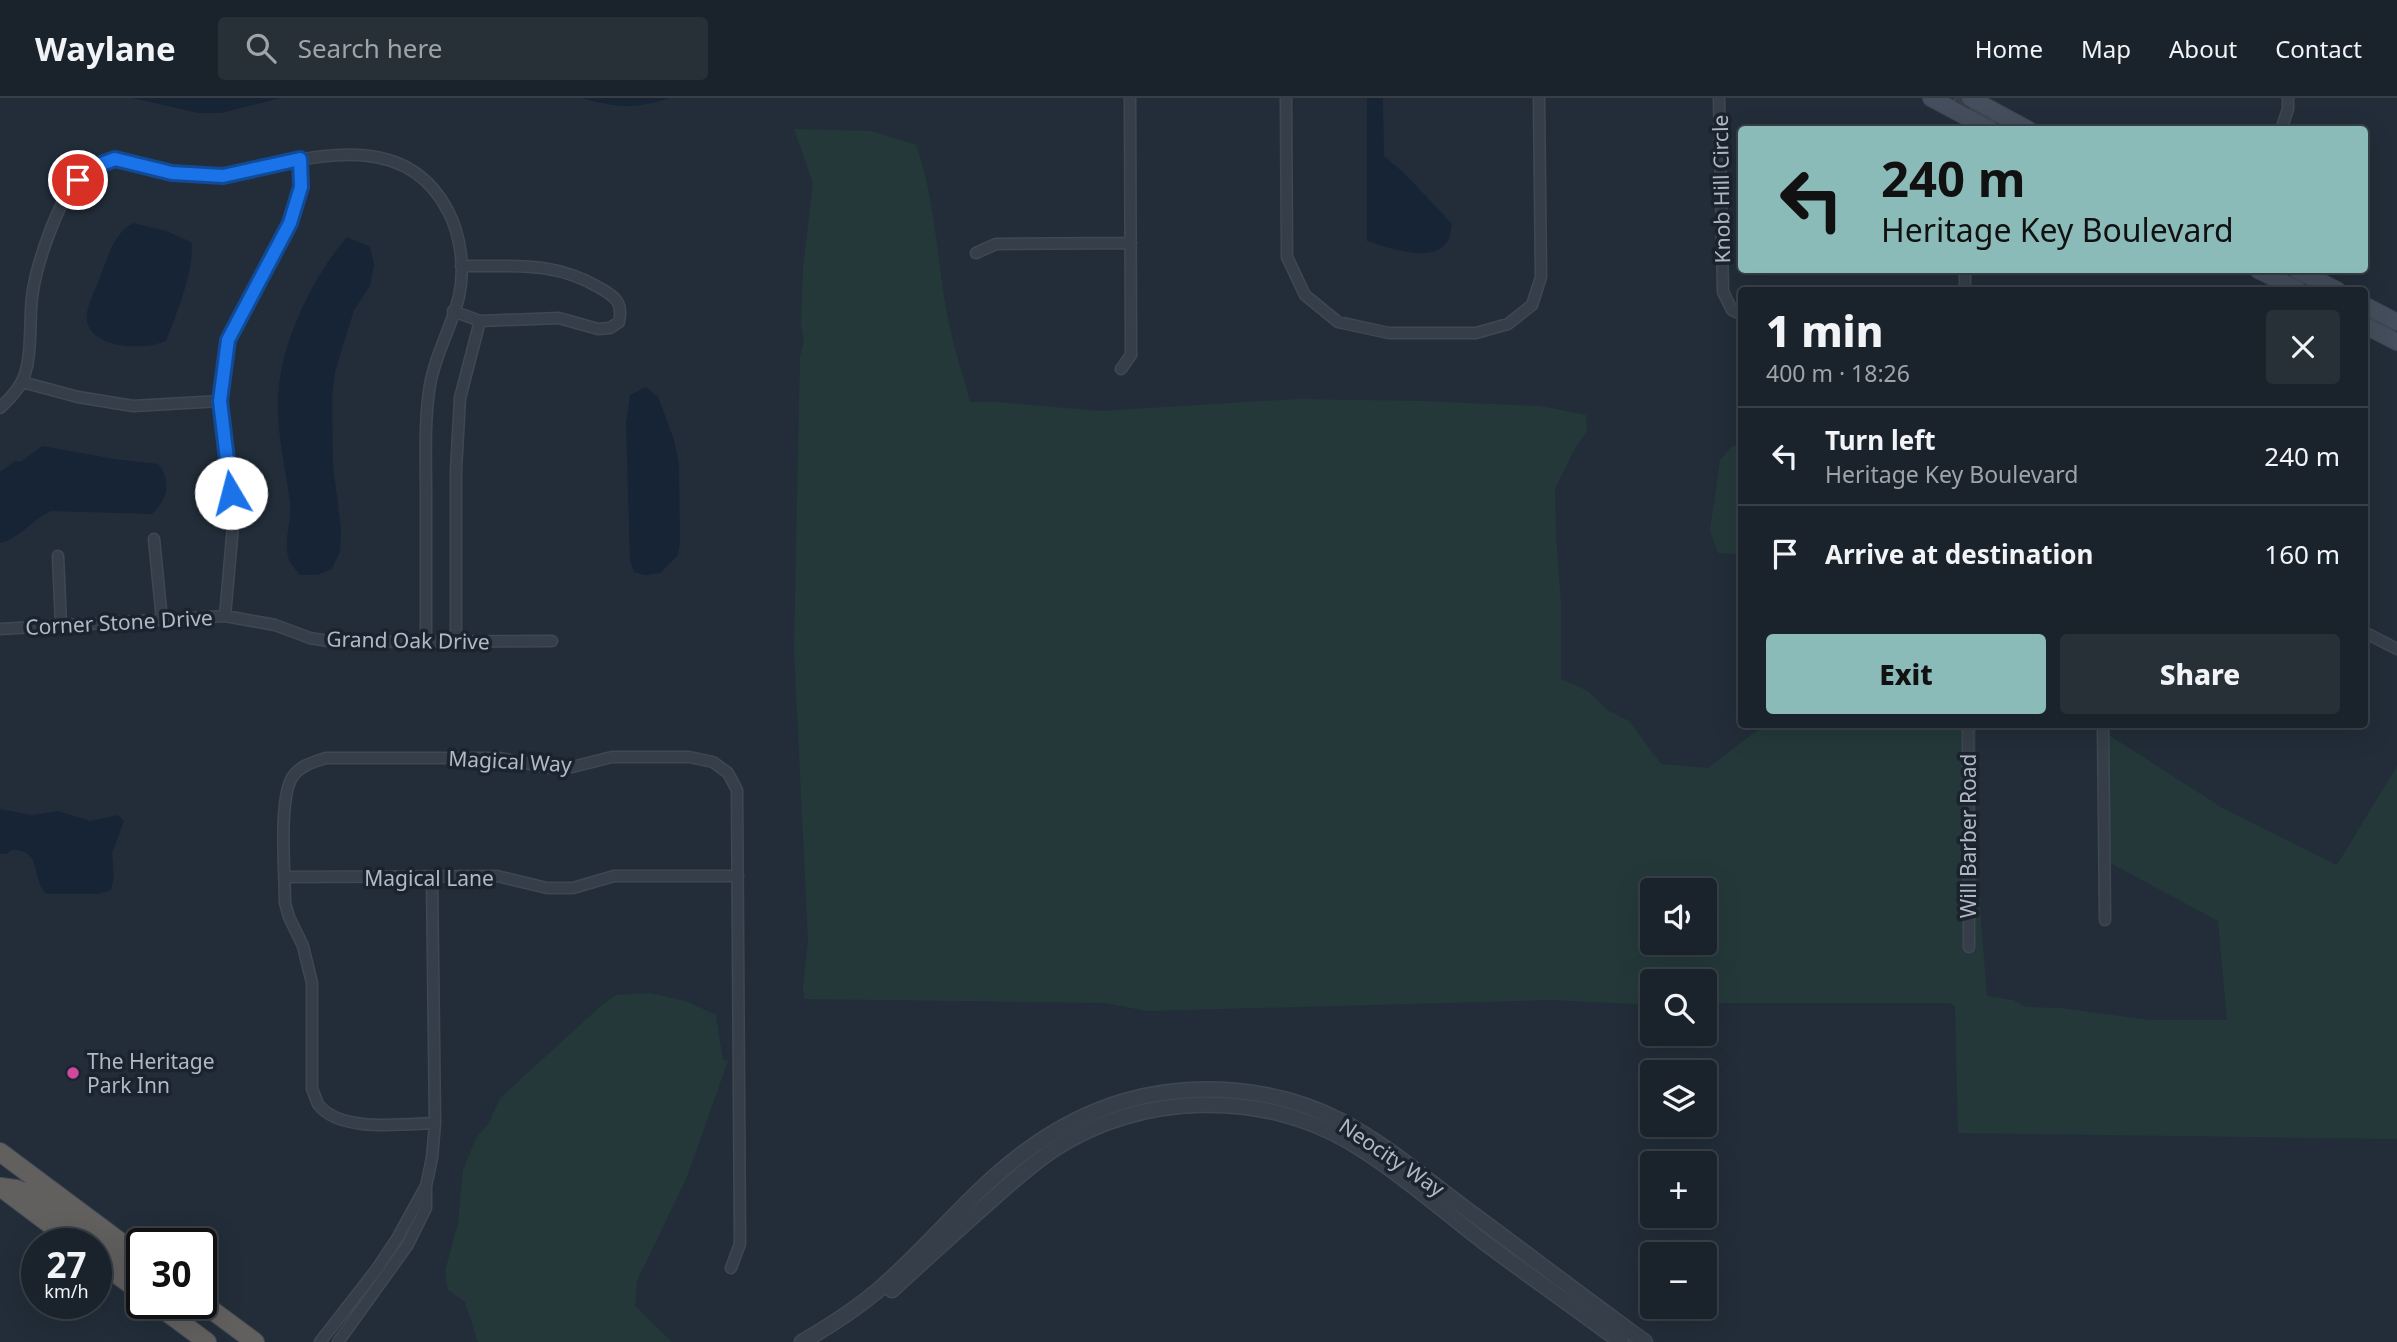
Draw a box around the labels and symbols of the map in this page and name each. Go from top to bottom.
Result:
street label: Knob Hill Circle [1706,114,1736,264]
pin [48,150,108,210]
position arrow [194,456,268,530]
street label: Corner Stone Drive [25,603,213,641]
street label: Grand Oak Drive [326,625,490,655]
street label: Magical Way [448,744,573,778]
street label: Will Barber Road [1954,754,1982,918]
street label: Magical Lane [364,864,494,892]
place label: The Heritage Park Inn [87,1047,215,1099]
marker: The Heritage Park Inn [65,1065,81,1081]
street label: Neocity Way [1334,1111,1450,1203]
speed limit sign: 30 [126,1228,217,1319]

